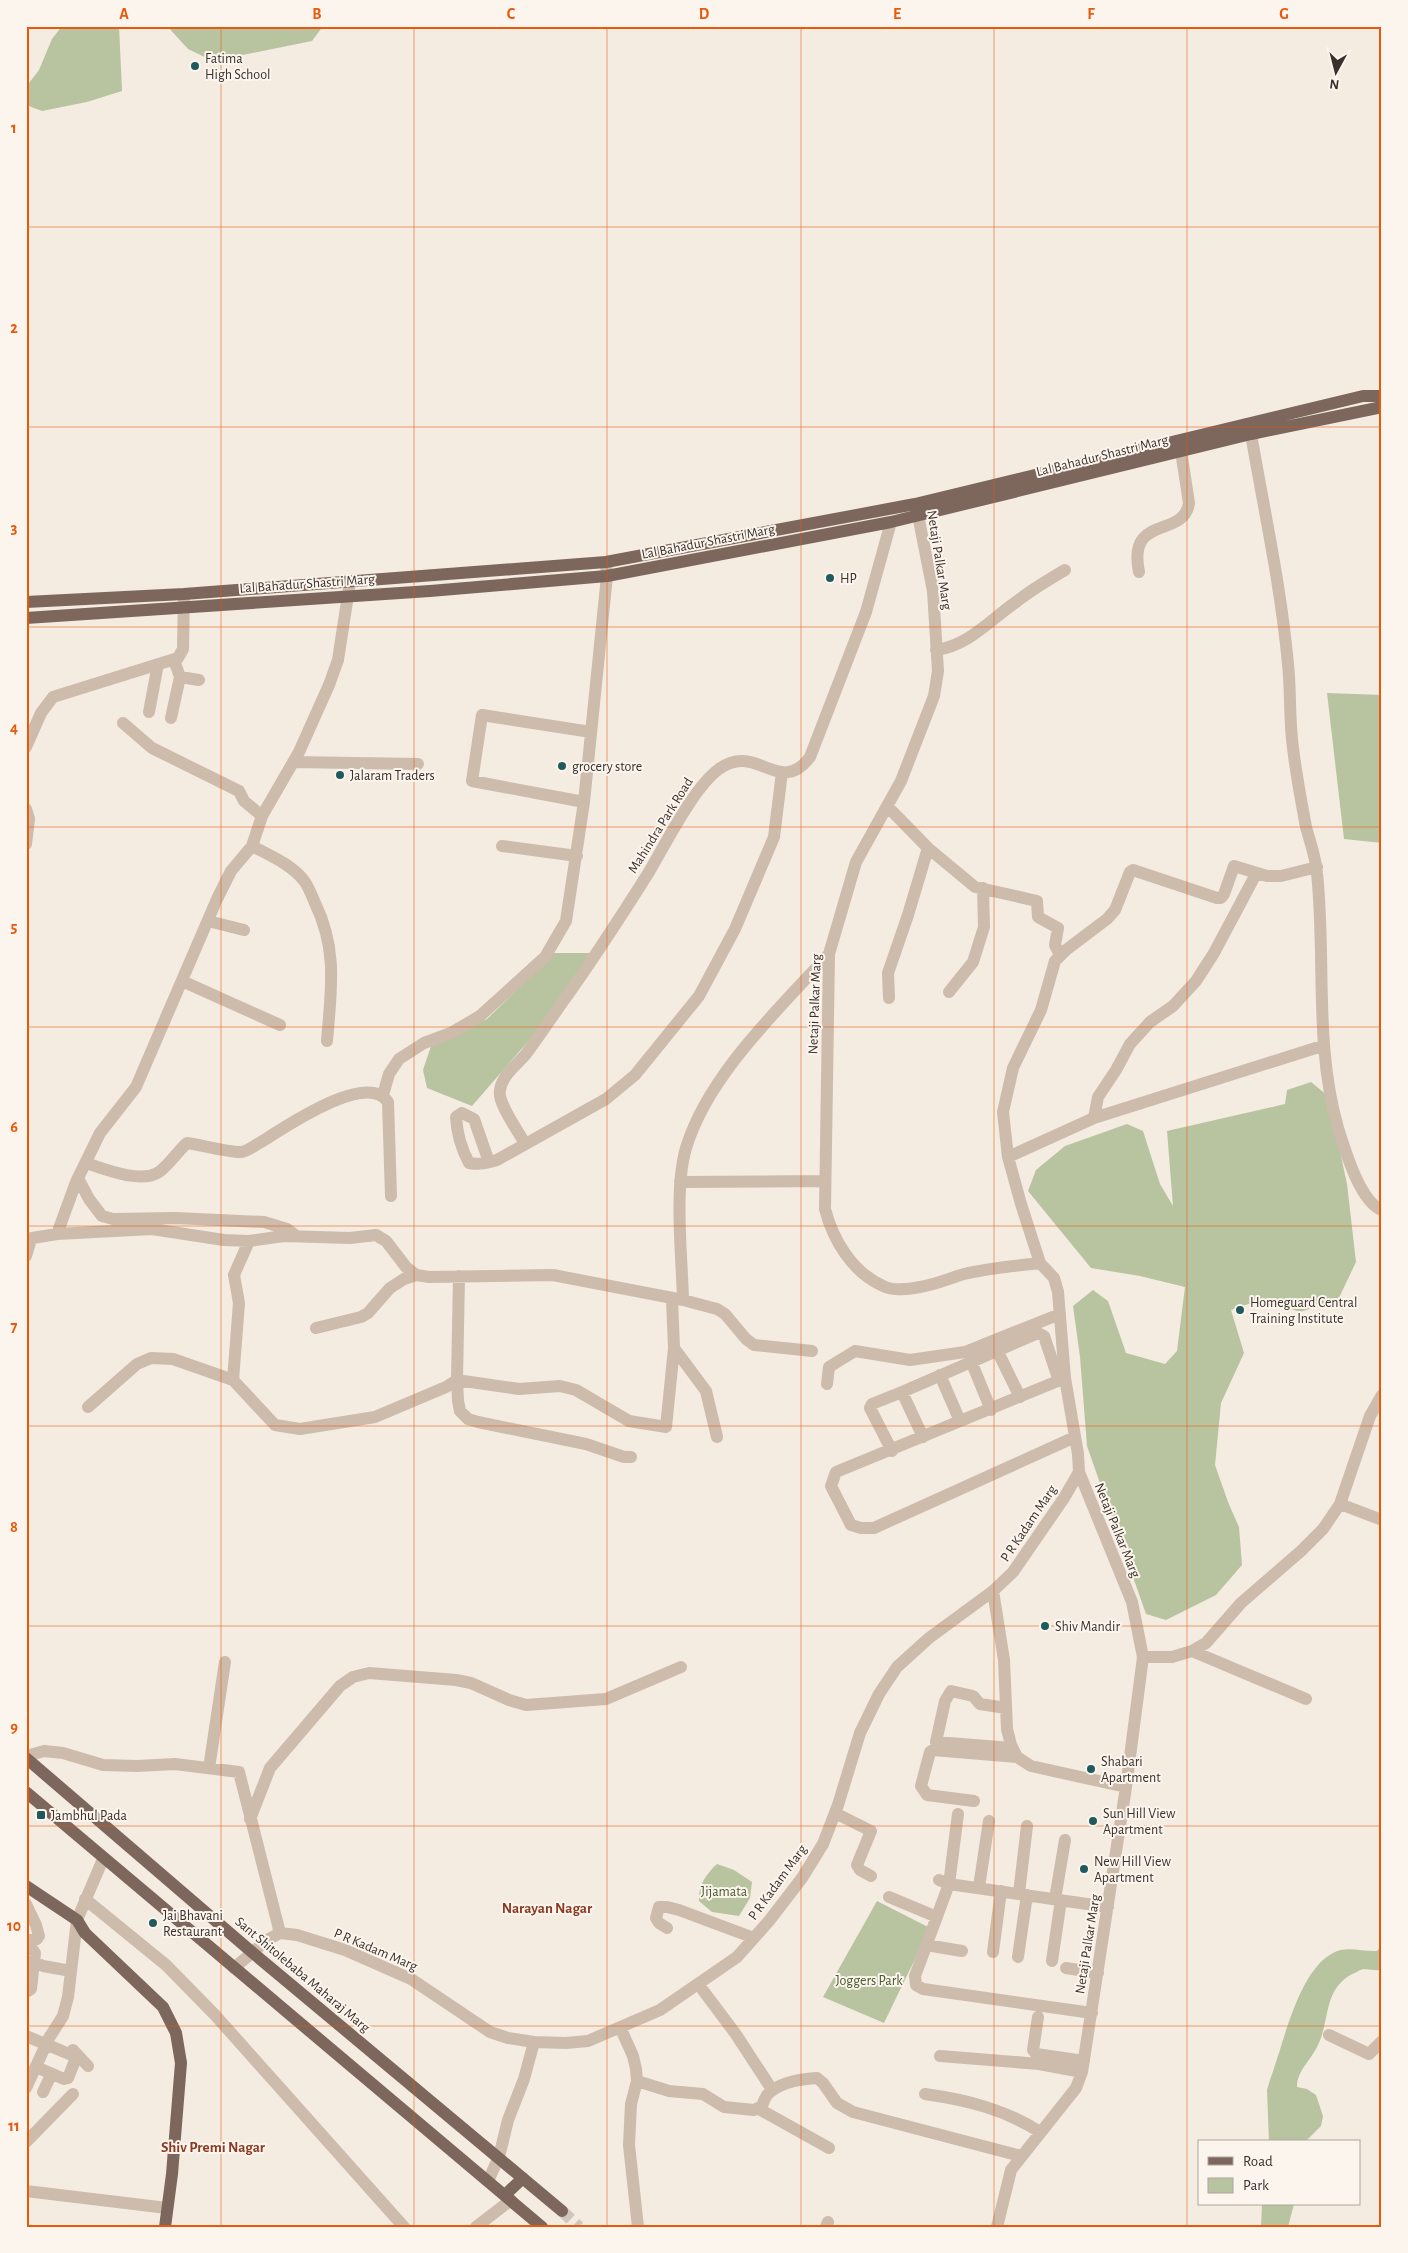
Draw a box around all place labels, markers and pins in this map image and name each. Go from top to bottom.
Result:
place label: Fatima High School [205,52,271,82]
marker: Fatima High School [189,60,201,72]
marker: HP [824,572,836,584]
place label: HP [840,572,857,586]
marker: grocery store [556,760,568,772]
place label: grocery store [572,760,642,774]
marker: Jalaram Traders [334,769,346,781]
place label: Jalaram Traders [350,769,435,783]
place label: Homeguard Central Training Institute [1250,1296,1357,1326]
marker: Homeguard Central Training Institute [1234,1304,1246,1316]
marker: Shiv Mandir [1039,1620,1051,1632]
place label: Shiv Mandir [1055,1620,1120,1634]
place label: Shabari Apartment [1101,1755,1161,1785]
marker: Shabari Apartment [1085,1763,1097,1775]
place label: Sun Hill View Apartment [1103,1807,1176,1837]
marker: Jambhul Pada [35,1809,47,1821]
place label: Jambhul Pada [51,1809,128,1823]
marker: Sun Hill View Apartment [1087,1815,1099,1827]
place label: New Hill View Apartment [1094,1855,1171,1885]
marker: New Hill View Apartment [1078,1863,1090,1875]
place label: Jai Bhavani Restaurant [163,1909,223,1939]
marker: Jai Bhavani Restaurant [147,1917,159,1929]

